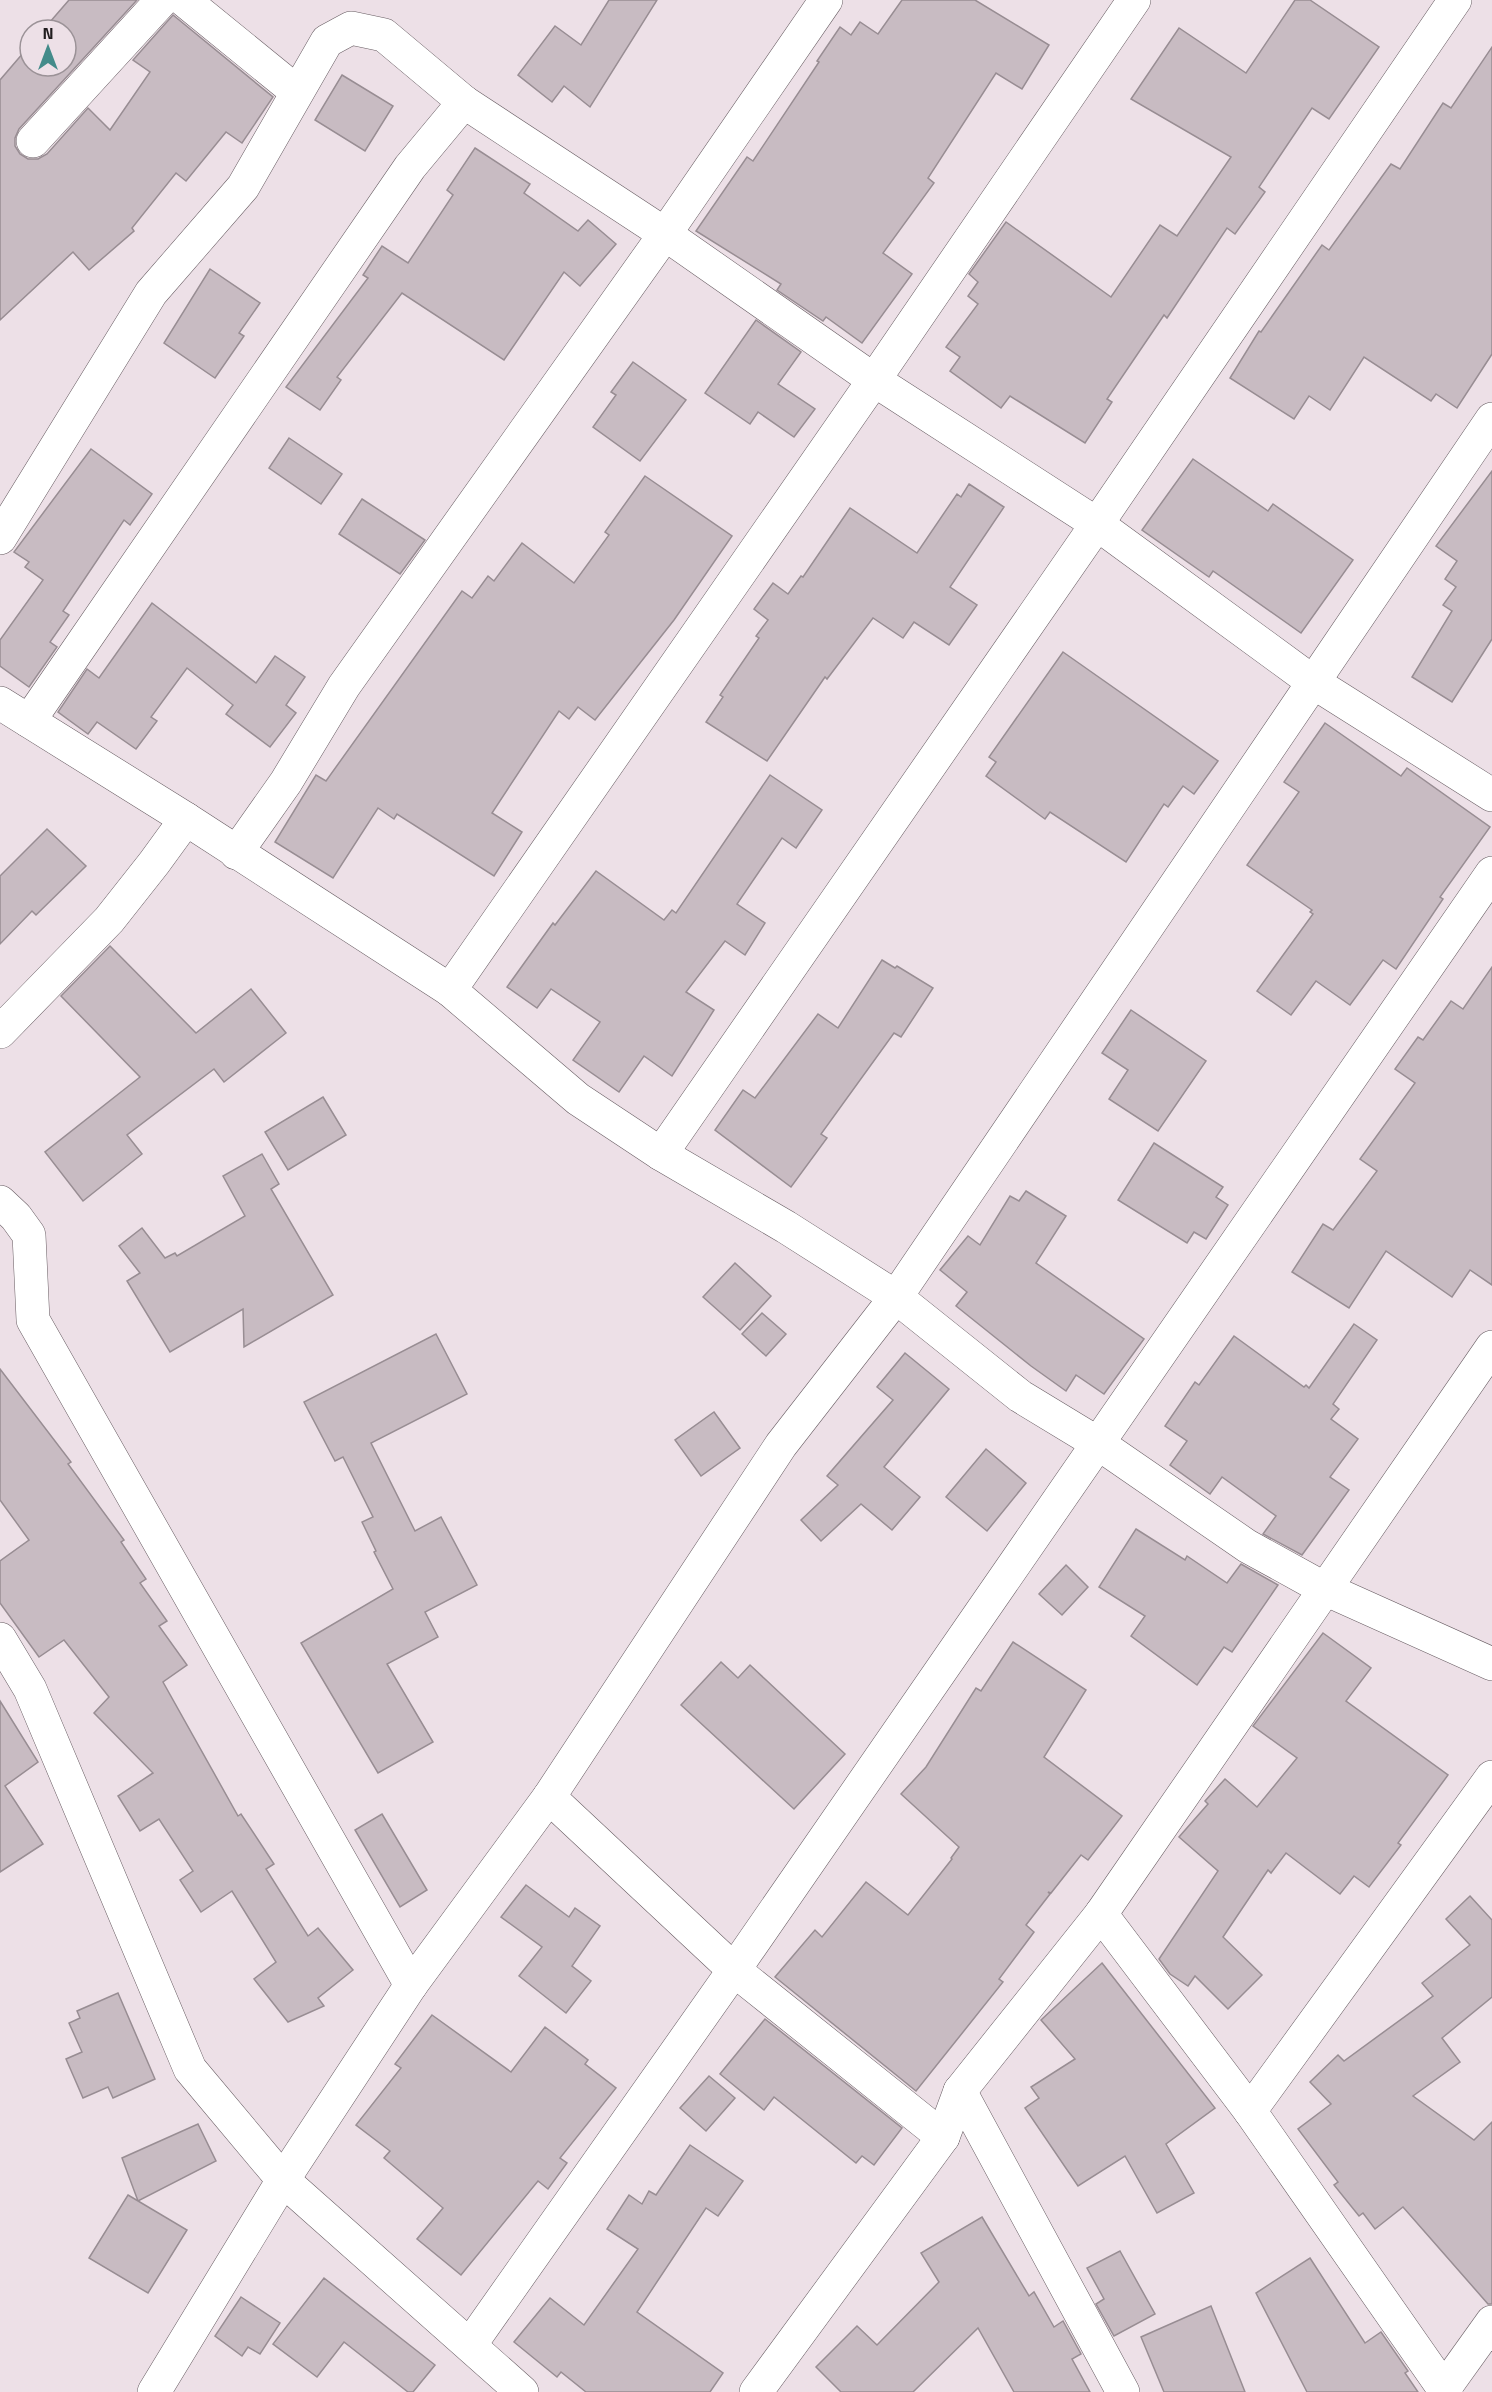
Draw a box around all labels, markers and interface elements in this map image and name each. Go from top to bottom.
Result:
north arrow [18,18,78,78]
text: N [42,21,54,45]

